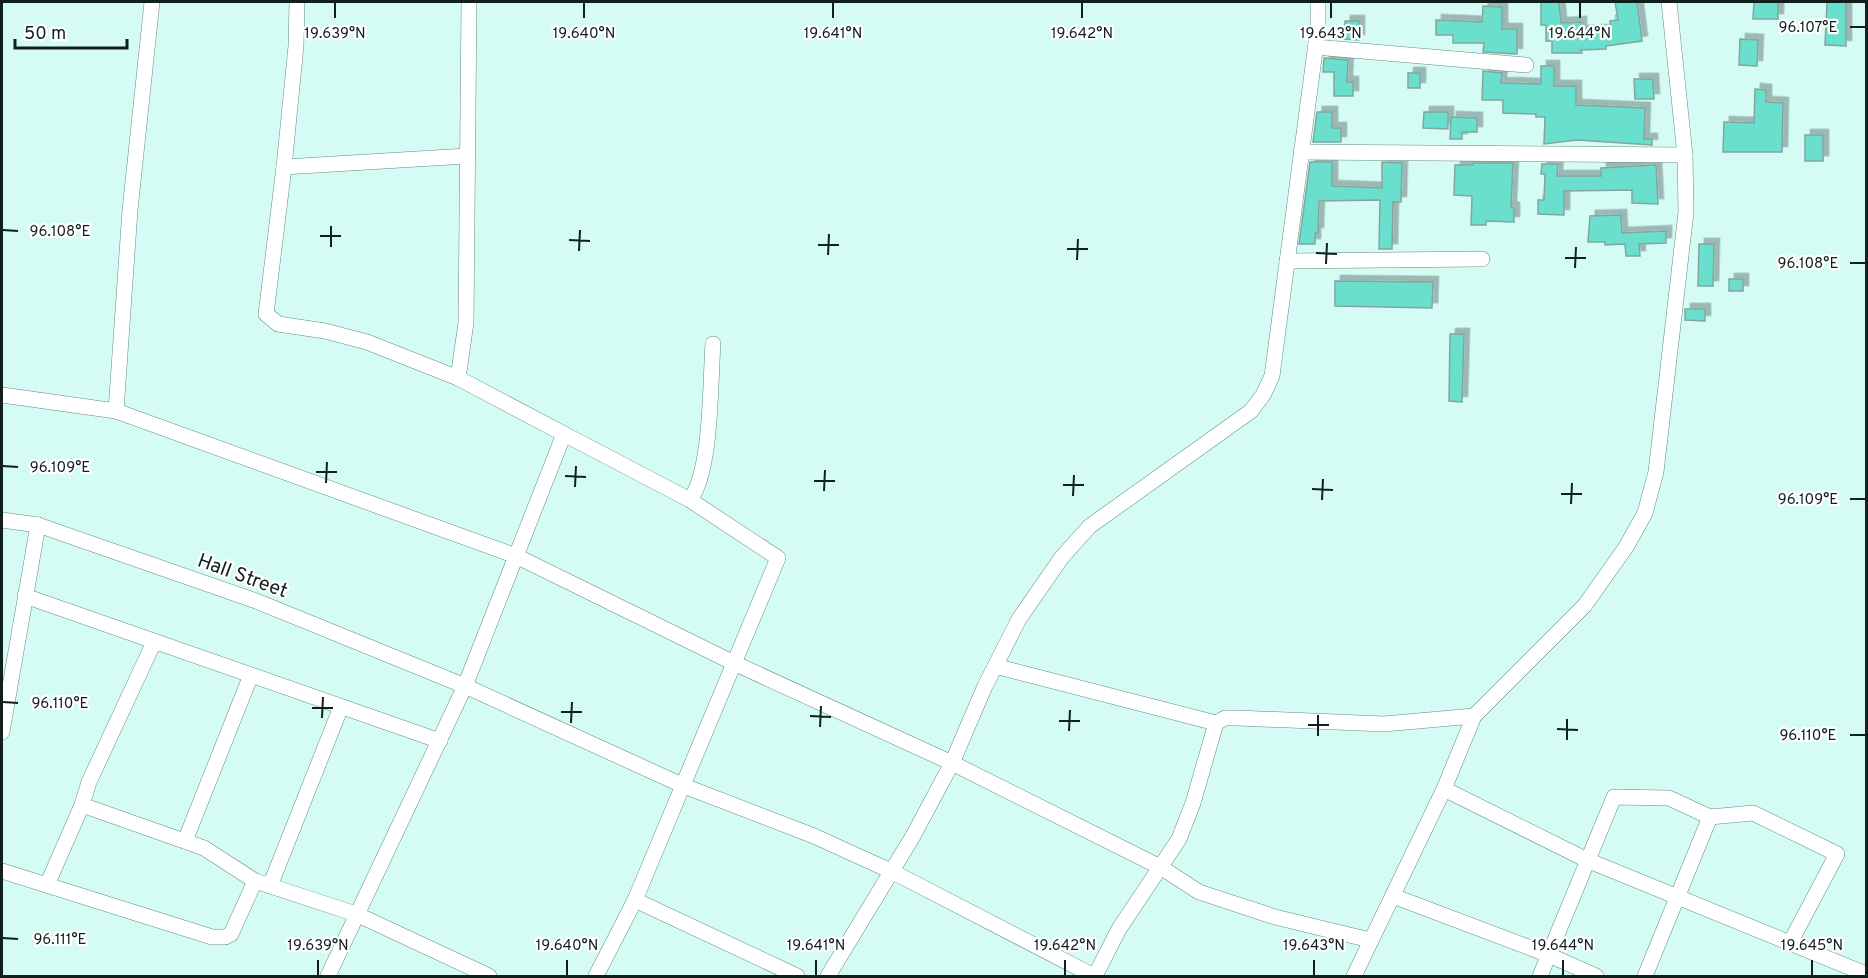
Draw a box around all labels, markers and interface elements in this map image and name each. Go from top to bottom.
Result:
scale bar [15,12,128,50]
text: 96.107°E [1778,19,1838,38]
text: 50 m [24,23,66,46]
text: 19.639°N [304,25,366,44]
text: 19.640°N [553,25,615,44]
text: 19.641°N [804,25,862,44]
text: 19.642°N [1051,25,1113,44]
text: 19.643°N [1300,25,1362,44]
text: 19.644°N [1549,25,1611,44]
text: 96.108°E [30,223,90,242]
text: 96.108°E [1778,255,1838,274]
text: 96.109°E [30,459,90,478]
text: 96.109°E [1778,491,1838,510]
street label: Hall Street [194,549,291,605]
text: 96.110°E [31,695,89,714]
text: 96.110°E [1779,727,1837,746]
text: 96.111°E [33,931,87,950]
text: 19.639°N [287,937,349,956]
text: 19.640°N [536,937,598,956]
text: 19.641°N [787,937,845,956]
text: 19.642°N [1034,937,1096,956]
text: 19.643°N [1283,937,1345,956]
text: 19.644°N [1532,937,1594,956]
text: 19.645°N [1781,937,1843,956]

